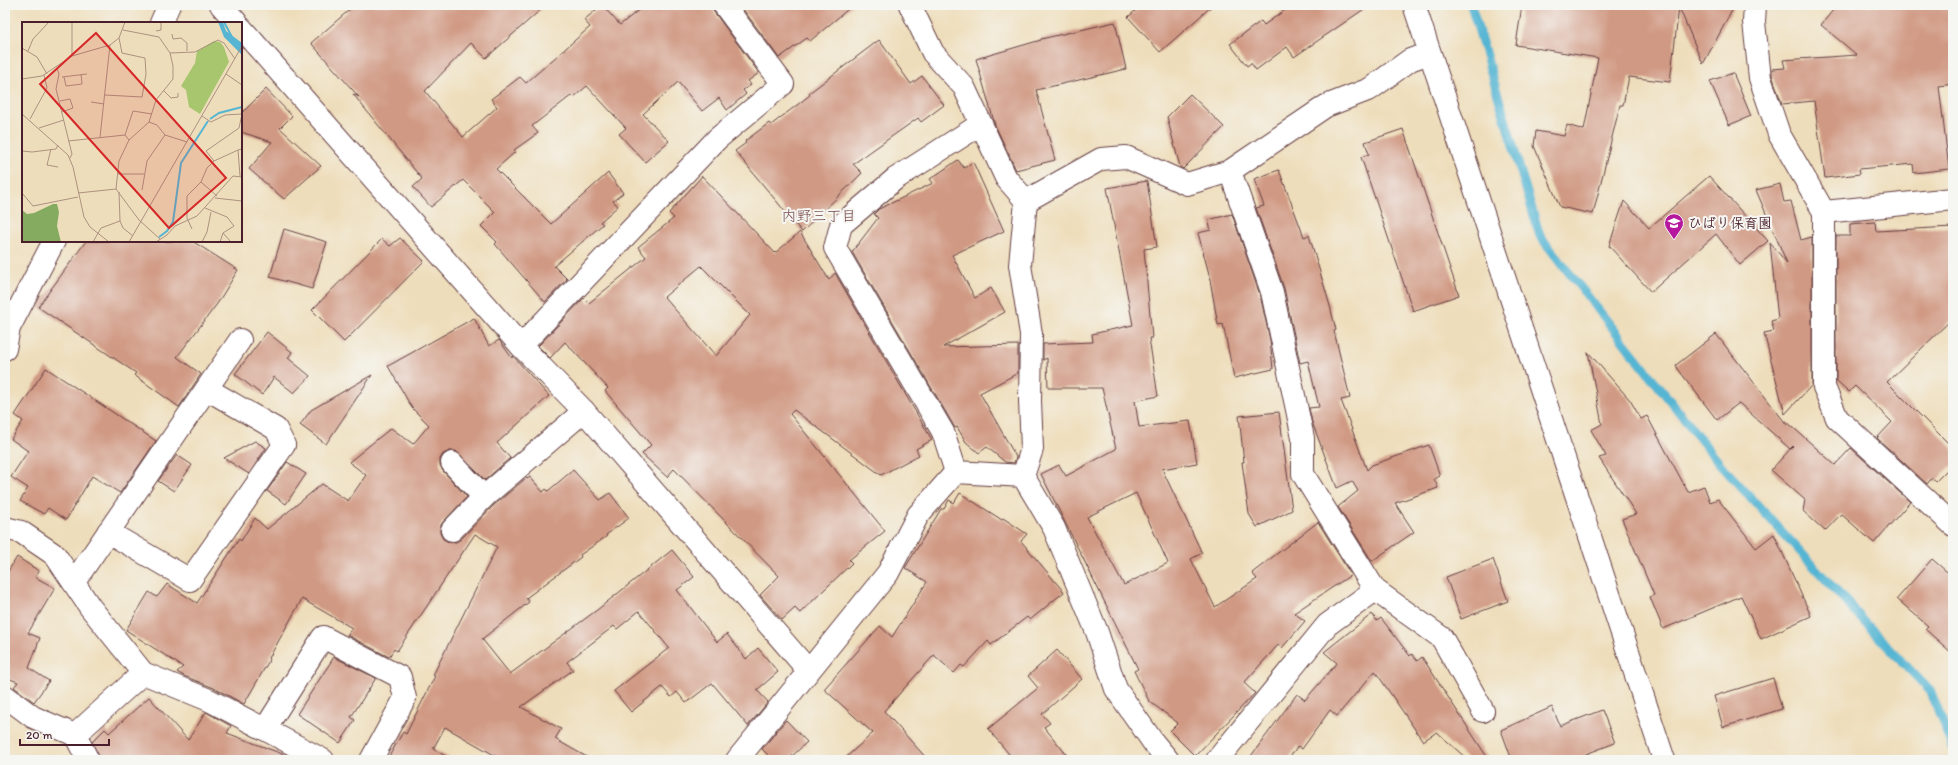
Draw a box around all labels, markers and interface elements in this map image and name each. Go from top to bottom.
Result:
inset map [22,22,242,242]
district label: 内野三丁目 [781,207,857,225]
school or university icon: ひばり保育園 [1663,212,1685,240]
place label: ひばり保育園 [1688,215,1772,232]
scale bar [20,721,109,747]
text: 20 m [26,728,53,742]

